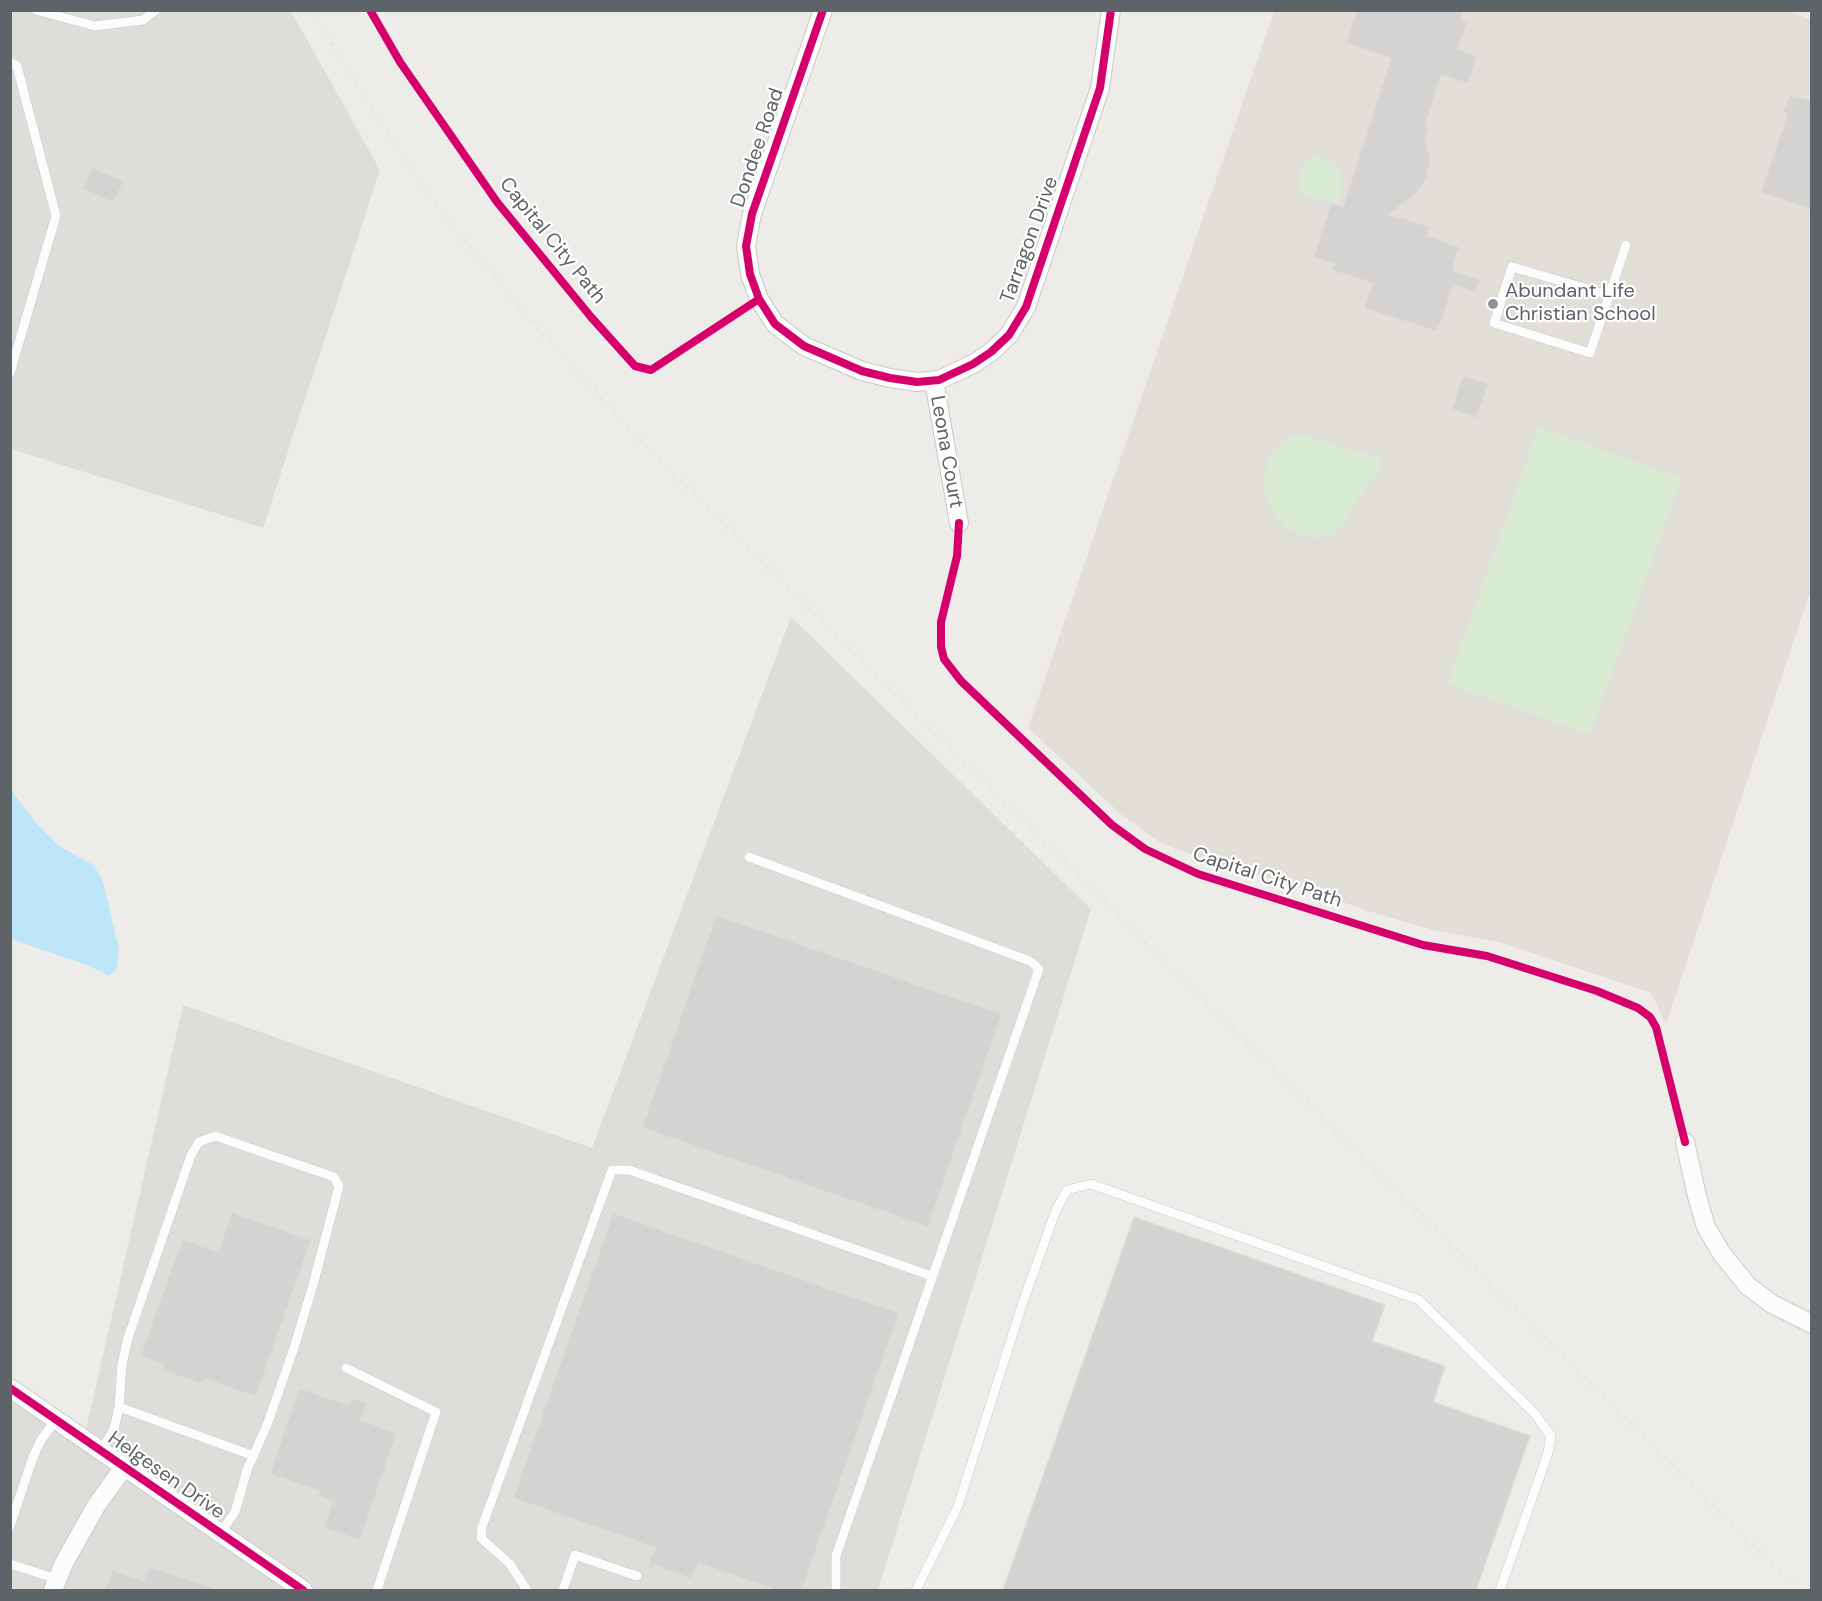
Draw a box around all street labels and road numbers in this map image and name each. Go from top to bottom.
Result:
street label: Dondee Road [726,85,790,211]
street label: Capital City Path [494,173,610,309]
street label: Tarragon Drive [996,173,1064,307]
street label: Leona Court [924,394,968,510]
street label: Capital City Path [1189,843,1345,913]
street label: Helgesen Drive [103,1427,229,1525]

